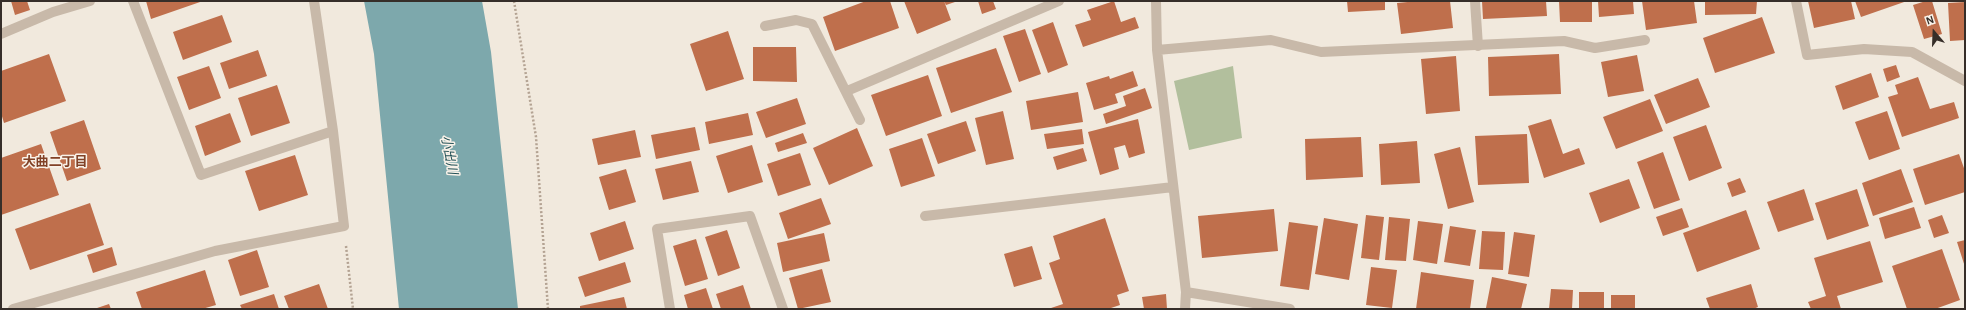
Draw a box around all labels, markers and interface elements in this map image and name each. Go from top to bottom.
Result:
north arrow [1914,12,1954,52]
text: N [1925,14,1935,27]
water label: 小出川 [438,134,460,176]
district label: 大曲二丁目 [23,154,87,170]

